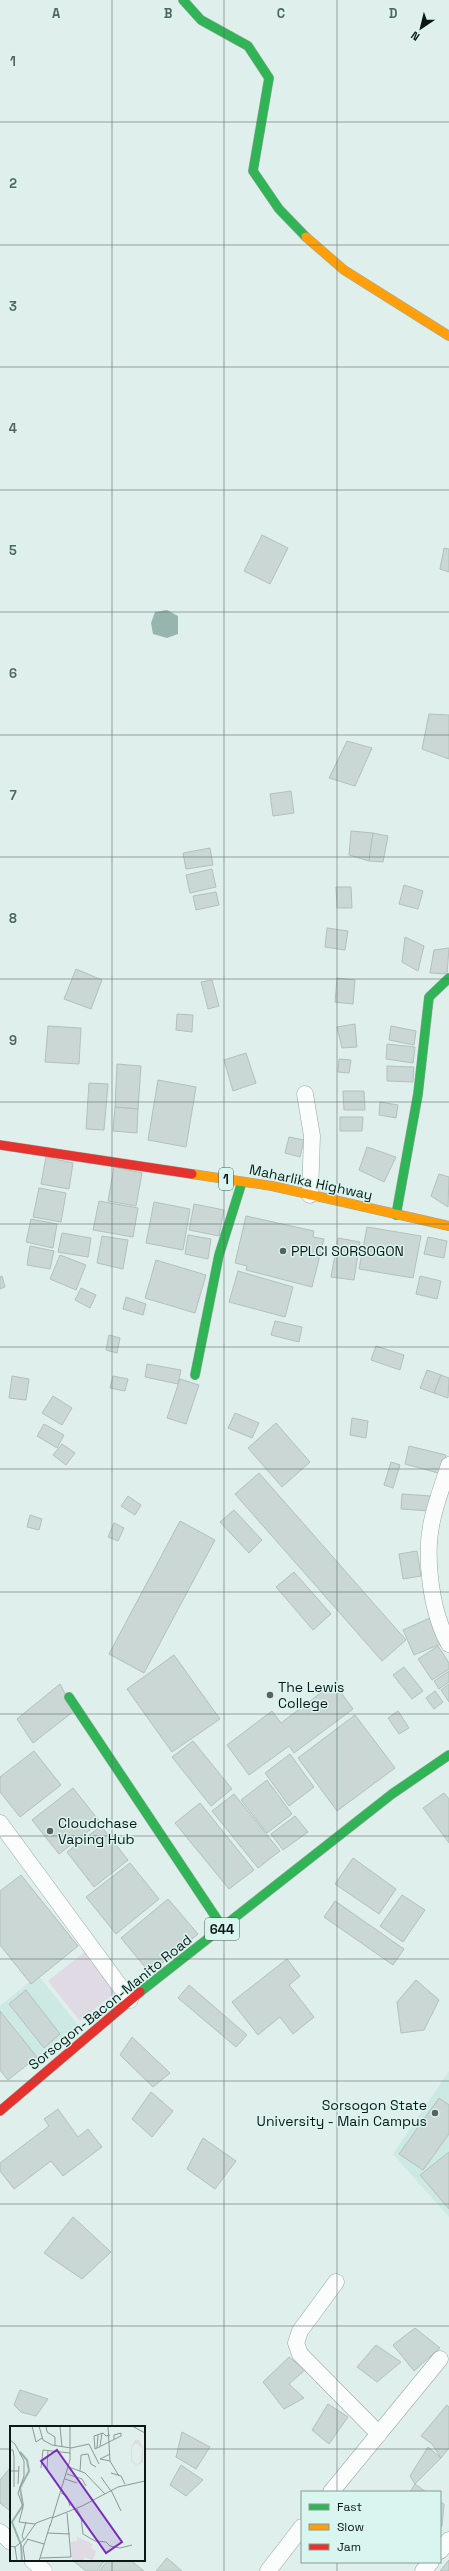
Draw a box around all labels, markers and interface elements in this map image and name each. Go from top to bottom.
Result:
text: A [52,5,61,22]
text: B [164,5,173,22]
text: C [277,5,285,22]
text: D [389,5,398,22]
north arrow [401,8,441,48]
text: N [408,28,422,44]
text: 1 [10,53,16,70]
text: 2 [9,175,17,192]
text: 3 [9,298,17,315]
text: 4 [9,420,17,437]
text: 5 [9,542,17,559]
text: 6 [9,665,17,682]
text: 7 [9,787,17,804]
text: 8 [9,910,17,927]
text: 9 [9,1032,17,1049]
street label: Maharlika Highway [248,1160,374,1204]
road number: 1 [219,1168,233,1190]
place label: PPLCI SORSOGON [291,1242,404,1260]
marker: PPLCI SORSOGON [278,1246,288,1256]
place label: The Lewis College [278,1678,344,1712]
marker: The Lewis College [265,1690,275,1700]
place label: Cloudchase Vaping Hub [58,1814,137,1848]
marker: Cloudchase Vaping Hub [45,1826,55,1836]
road number: 644 [205,1918,239,1940]
street label: Sorsogon-Bacon-Manito Road [25,1930,195,2074]
place label: Sorsogon State University - Main Campus [257,2096,427,2130]
marker: Sorsogon State University - Main Campus [430,2108,440,2118]
inset map [10,2426,145,2561]
legend [301,2491,441,2563]
text: Fast [337,2499,362,2515]
text: Slow [337,2519,364,2535]
text: Jam [337,2539,361,2555]

